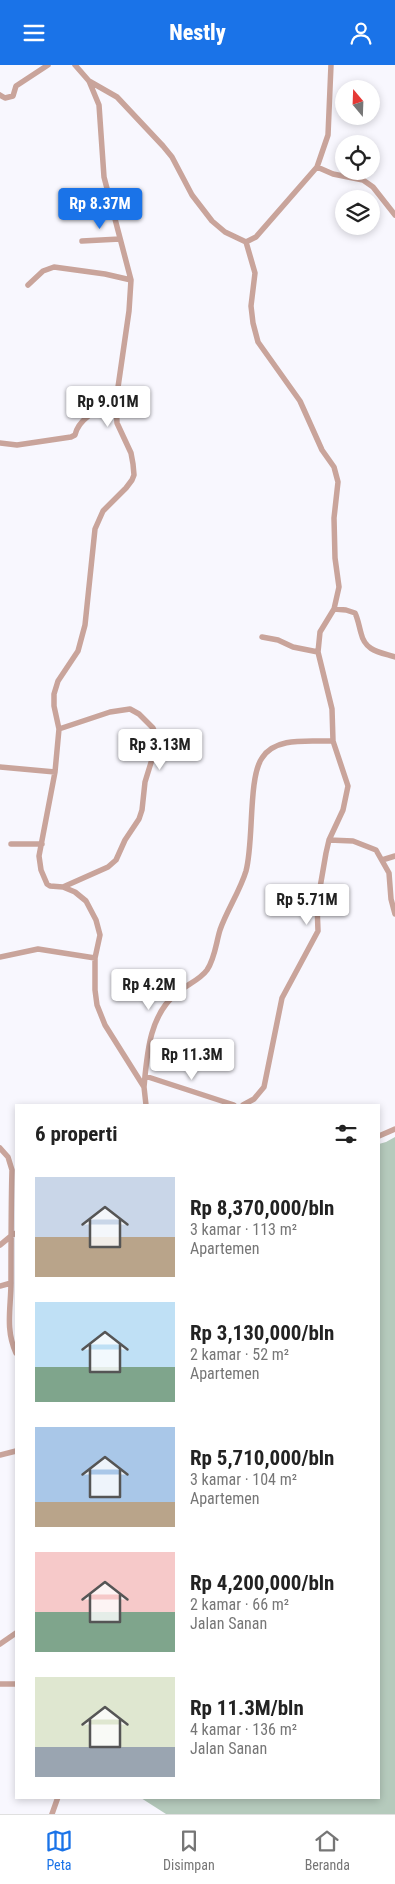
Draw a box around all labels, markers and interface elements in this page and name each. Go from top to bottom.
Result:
icon: menu [20,19,48,47]
icon: person [347,19,375,47]
text: Nestly [169,20,226,45]
north arrow [335,80,380,125]
map controls [335,80,380,235]
button: locate [335,135,380,180]
pin: Rp 8.37M [48,187,152,230]
button: layers [335,190,380,235]
text: Rp 8.37M [69,194,131,213]
pin: Rp 9.01M [56,385,160,428]
text: Rp 9.01M [77,392,139,411]
pin: Rp 3.13M [108,729,212,771]
text: Rp 3.13M [129,735,191,754]
pin: Rp 5.71M [255,883,359,926]
text: Rp 5.71M [276,890,338,909]
pin: Rp 4.2M [103,969,195,1011]
text: Rp 4.2M [122,975,176,994]
pin: Rp 11.3M [140,1039,244,1081]
text: Rp 11.3M [161,1045,223,1064]
icon: filters [332,1120,360,1148]
text: 6 properti [35,1122,118,1146]
text: Rp 8,370,000/bln [190,1196,334,1220]
icon: home [75,1197,135,1257]
text: 3 kamar · 113 m² [190,1220,297,1239]
text: Apartemen [190,1239,260,1258]
text: Rp 3,130,000/bln [190,1321,334,1345]
icon: home [75,1322,135,1382]
text: 2 kamar · 52 m² [190,1345,289,1364]
text: Apartemen [190,1364,260,1383]
text: Rp 5,710,000/bln [190,1446,334,1470]
icon: home [75,1447,135,1507]
text: 3 kamar · 104 m² [190,1470,297,1489]
text: Apartemen [190,1489,260,1508]
text: Rp 4,200,000/bln [190,1571,334,1595]
icon: home [75,1572,135,1632]
text: 2 kamar · 66 m² [190,1595,289,1614]
text: Jalan Sanan [190,1614,267,1633]
text: Rp 11.3M/bln [190,1696,304,1720]
icon: home [75,1697,135,1757]
text: 4 kamar · 136 m² [190,1720,297,1739]
text: Jalan Sanan [190,1739,267,1758]
tab: Peta [45,1827,73,1873]
tab: Disimpan [163,1827,215,1873]
tab: Beranda [305,1827,350,1873]

